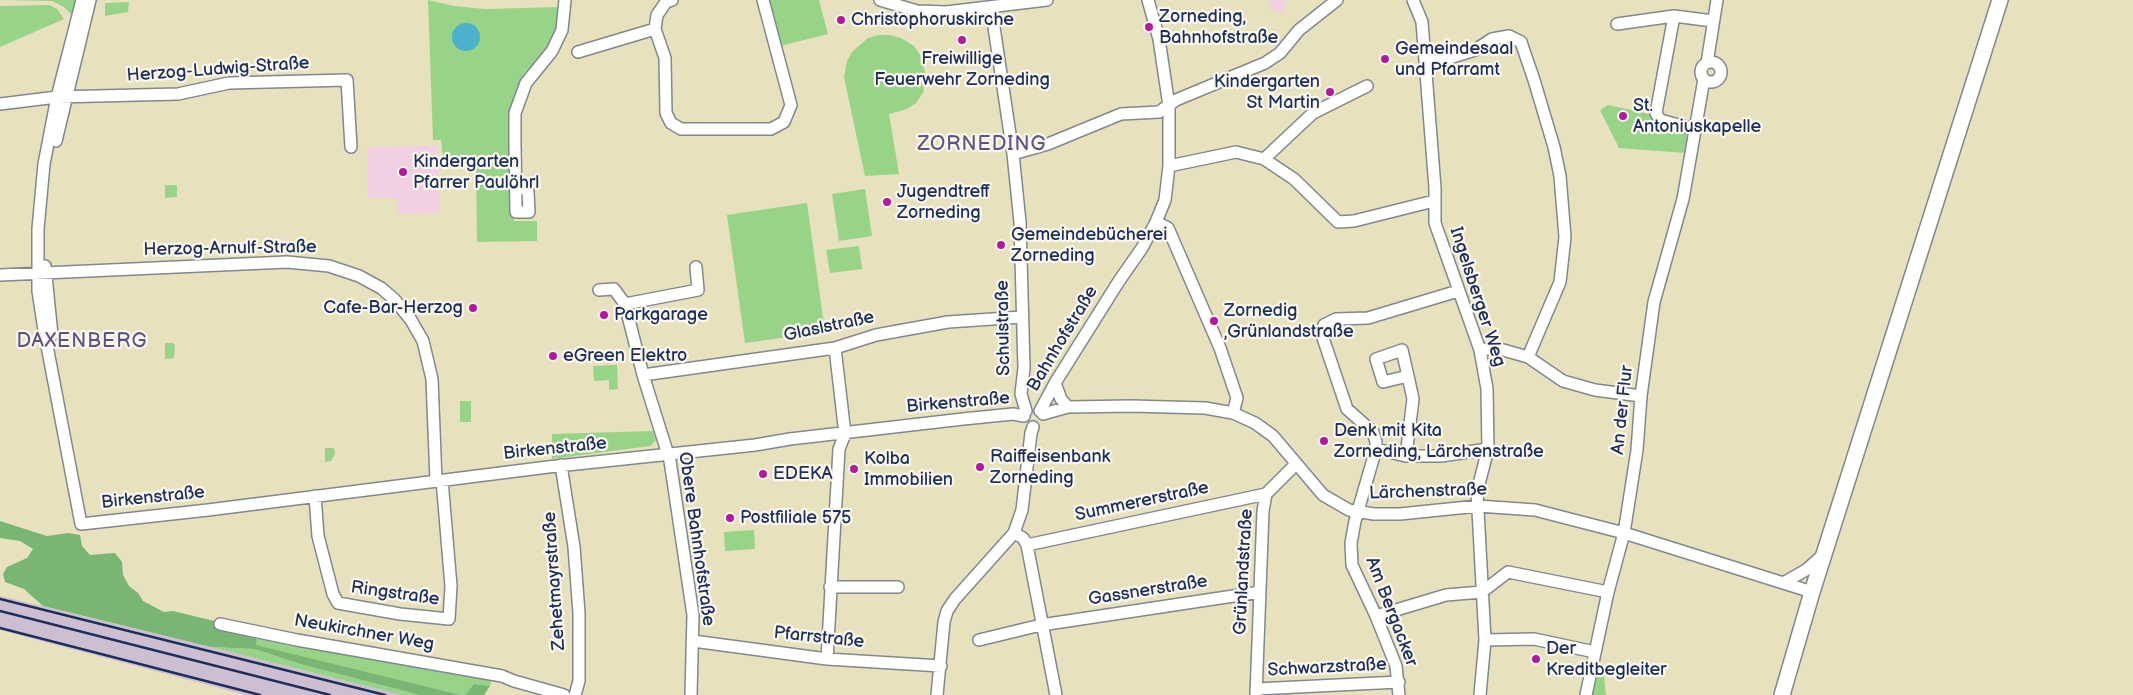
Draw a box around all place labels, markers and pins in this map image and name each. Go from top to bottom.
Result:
place label: Zorneding, Bahnhofstraße [1159,6,1278,48]
place label: Christophoruskirche [851,9,1014,31]
marker: Christophoruskirche [835,14,847,26]
marker: Zorneding, Bahnhofstraße [1143,21,1155,33]
marker: Freiwillige Feuerwehr Zorneding [956,34,968,46]
place label: Gemeindesaal und Pfarramt [1395,38,1513,80]
place label: Freiwillige Feuerwehr Zorneding [874,48,1050,90]
marker: Gemeindesaal und Pfarramt [1379,53,1391,65]
place label: Kindergarten St Martin [1214,71,1320,114]
marker: Kindergarten St Martin [1324,86,1336,98]
place label: St. Antoniuskapelle [1633,95,1761,138]
marker: St. Antoniuskapelle [1617,110,1629,122]
place label: Kindergarten Pfarrer Paulöhrl [413,151,539,193]
marker: Kindergarten Pfarrer Paulöhrl [397,166,409,178]
place label: Jugendtreff Zorneding [897,181,990,223]
marker: Jugendtreff Zorneding [881,196,893,208]
place label: Gemeindebücherei Zorneding [1011,224,1167,266]
marker: Gemeindebücherei Zorneding [995,239,1007,251]
place label: Cafe-Bar-Herzog [323,297,463,319]
place label: Zornedig ,Grünlandstraße [1224,300,1354,342]
marker: Cafe-Bar-Herzog [467,302,479,314]
place label: Parkgarage [614,304,708,326]
marker: Parkgarage [598,309,610,321]
marker: Zornedig ,Grünlandstraße [1208,315,1220,327]
place label: eGreen Elektro [563,345,687,367]
marker: eGreen Elektro [547,350,559,362]
place label: Denk mit Kita Zorneding, Lärchenstraße [1334,420,1544,462]
marker: Denk mit Kita Zorneding, Lärchenstraße [1318,435,1330,447]
place label: Raiffeisenbank Zorneding [990,446,1110,488]
place label: Kolba Immobilien [864,448,953,490]
marker: Raiffeisenbank Zorneding [974,461,986,473]
place label: EDEKA [773,463,832,485]
marker: Kolba Immobilien [848,463,860,475]
marker: EDEKA [757,468,769,480]
place label: Postfiliale 575 [740,507,851,529]
marker: Postfiliale 575 [724,512,736,524]
place label: Der Kreditbegleiter [1546,638,1667,681]
marker: Der Kreditbegleiter [1530,653,1542,665]

